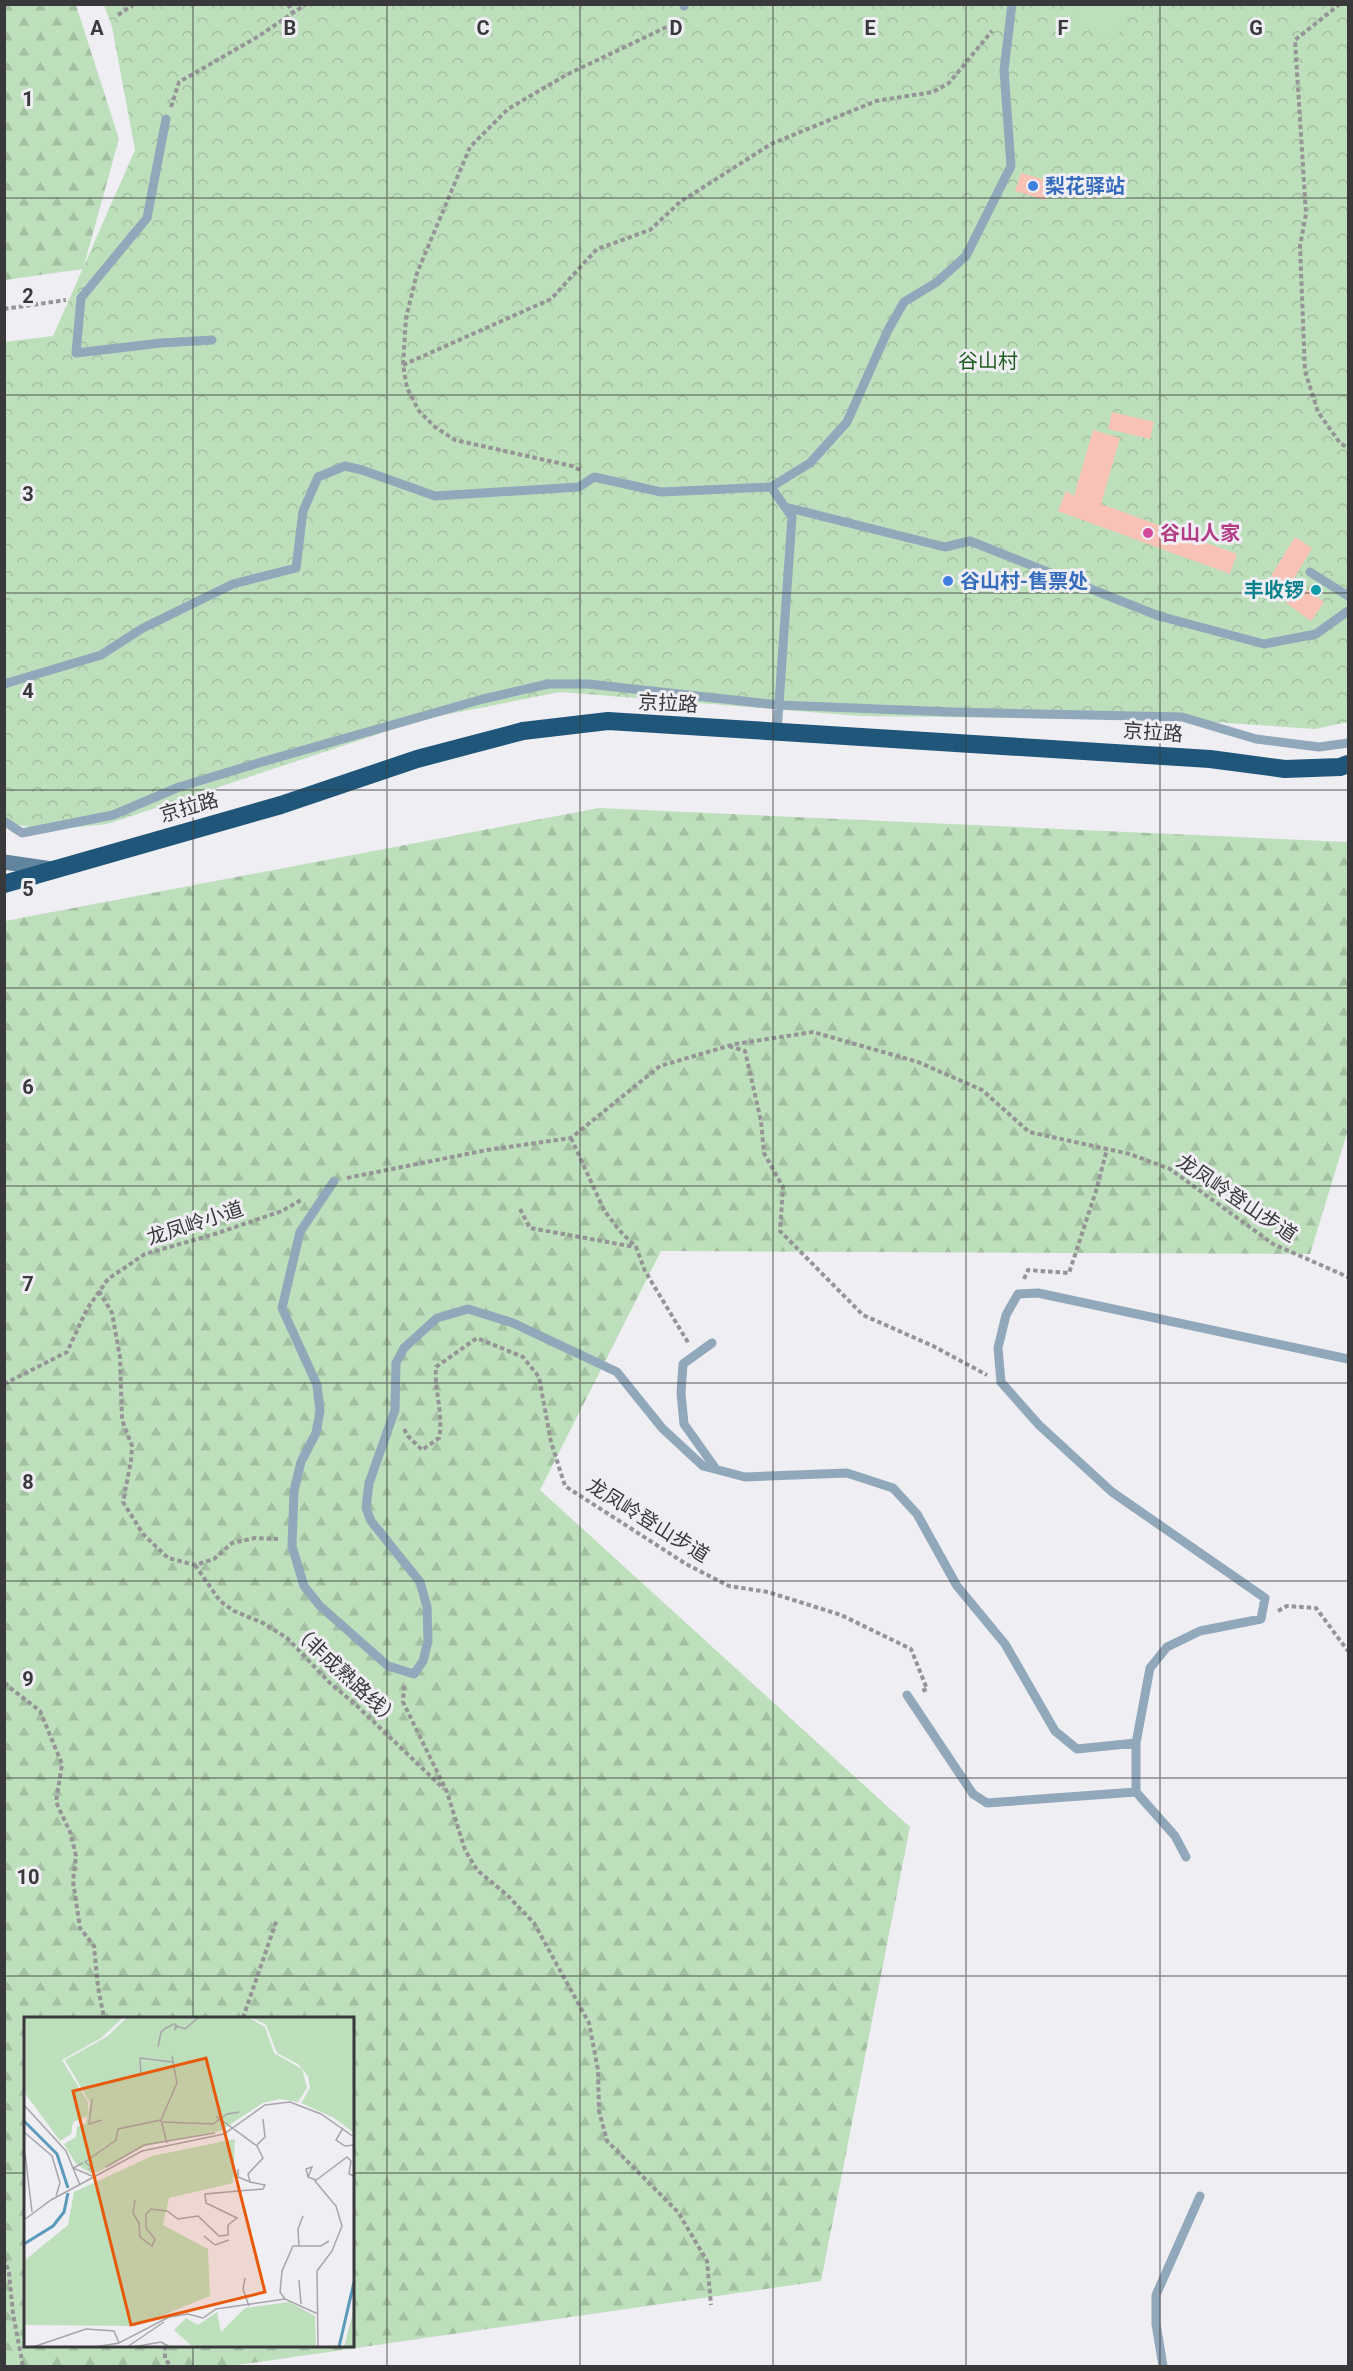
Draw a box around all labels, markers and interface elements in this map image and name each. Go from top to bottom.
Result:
text: A [90,16,104,40]
text: B [284,16,296,40]
text: C [476,16,490,40]
text: D [670,16,683,40]
text: E [864,16,876,40]
text: F [1058,16,1069,40]
text: G [1249,16,1263,40]
text: 1 [22,87,34,111]
place label: 梨花驿站 [1045,174,1125,198]
marker: 梨花驿站 [1026,179,1040,193]
text: 2 [22,284,34,308]
park label: 谷山村 [958,349,1018,373]
text: 3 [22,482,34,506]
place label: 谷山人家 [1160,521,1240,545]
marker: 谷山人家 [1141,526,1155,540]
place label: 谷山村-售票处 [960,569,1088,593]
marker: 谷山村-售票处 [941,574,955,588]
place label: 丰收锣 [1244,578,1304,602]
marker: 丰收锣 [1309,583,1323,597]
text: 4 [22,679,34,703]
street label: 京拉路 [637,689,699,717]
street label: 京拉路 [1122,718,1184,746]
street label: 京拉路 [157,787,221,827]
text: 5 [22,877,34,901]
text: 6 [22,1075,34,1099]
street label: 龙凤岭登山步道 [1172,1149,1302,1247]
street label: 龙凤岭小道 [144,1196,246,1250]
text: 7 [22,1272,34,1296]
text: 8 [22,1470,34,1494]
street label: 龙凤岭登山步道 [582,1473,714,1567]
street label: （非成熟路线） [287,1618,405,1732]
text: 9 [22,1667,34,1691]
text: 10 [17,1865,39,1889]
inset map [24,2017,354,2347]

